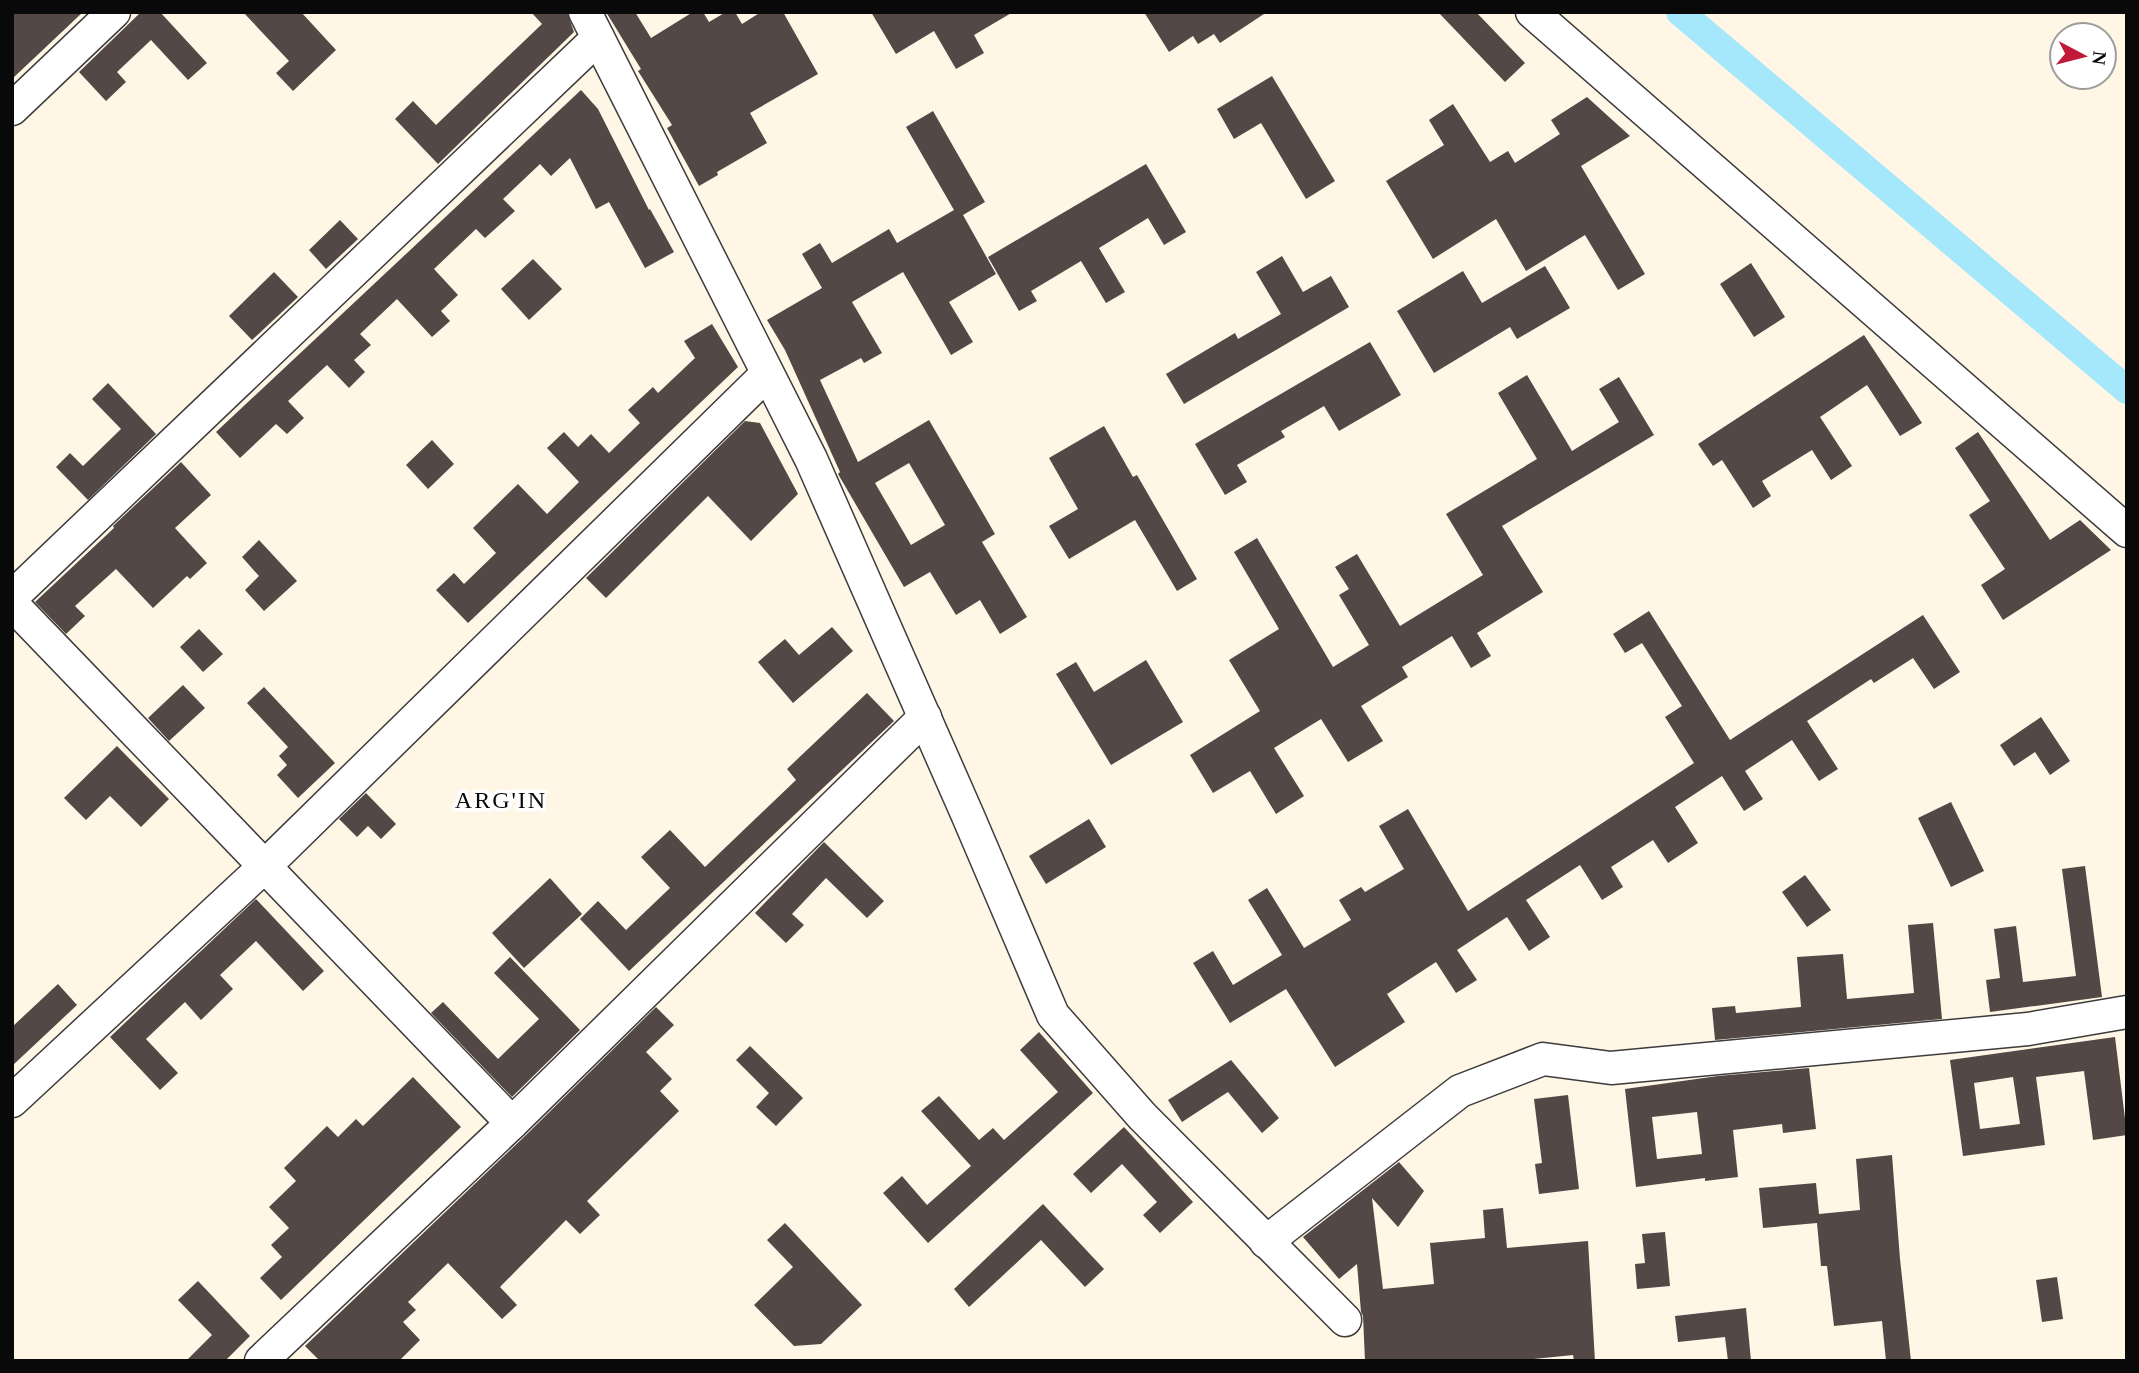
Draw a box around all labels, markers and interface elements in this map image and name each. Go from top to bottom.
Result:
north arrow [2048,21,2118,91]
text: N [2088,50,2111,66]
district label: ARG'IN [455,787,547,813]

